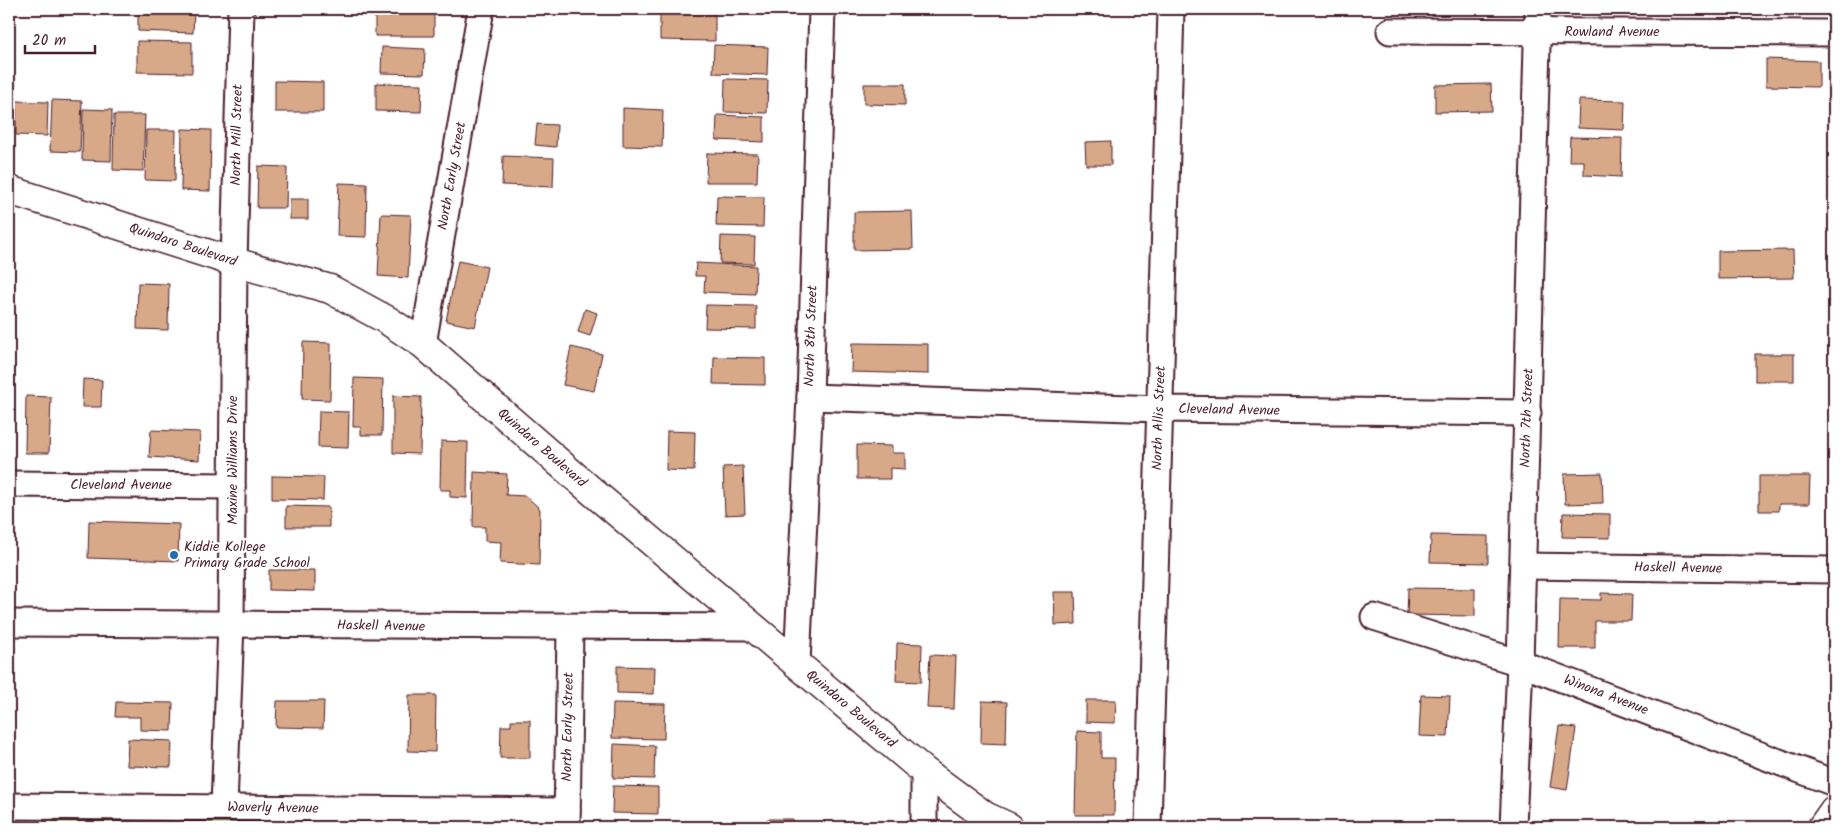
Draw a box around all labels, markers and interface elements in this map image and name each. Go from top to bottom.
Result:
street label: Rowland Avenue [1564,21,1660,43]
scale bar [25,22,95,54]
text: 20 m [32,29,66,53]
street label: North Mill Street [225,84,249,186]
street label: North Early Street [432,120,472,232]
street label: Quindaro Boulevard [126,217,241,273]
street label: North 8th Street [798,284,824,387]
street label: North Allis Street [1146,365,1172,471]
street label: North 7th Street [1514,367,1540,468]
street label: Maxine Williams Drive [222,395,244,525]
street label: Cleveland Avenue [1178,398,1281,422]
street label: Quindaro Boulevard [492,403,592,494]
street label: Cleveland Avenue [70,474,172,496]
place label: Kiddie Kollege Primary Grade School [184,536,311,574]
marker: Kiddie Kollege Primary Grade School [168,549,180,561]
street label: Haskell Avenue [1634,556,1723,580]
street label: Haskell Avenue [337,614,426,638]
street label: Quindaro Boulevard [801,664,902,754]
street label: Winona Avenue [1561,669,1652,721]
street label: North Early Street [556,671,580,782]
street label: Waverly Avenue [227,796,319,820]

